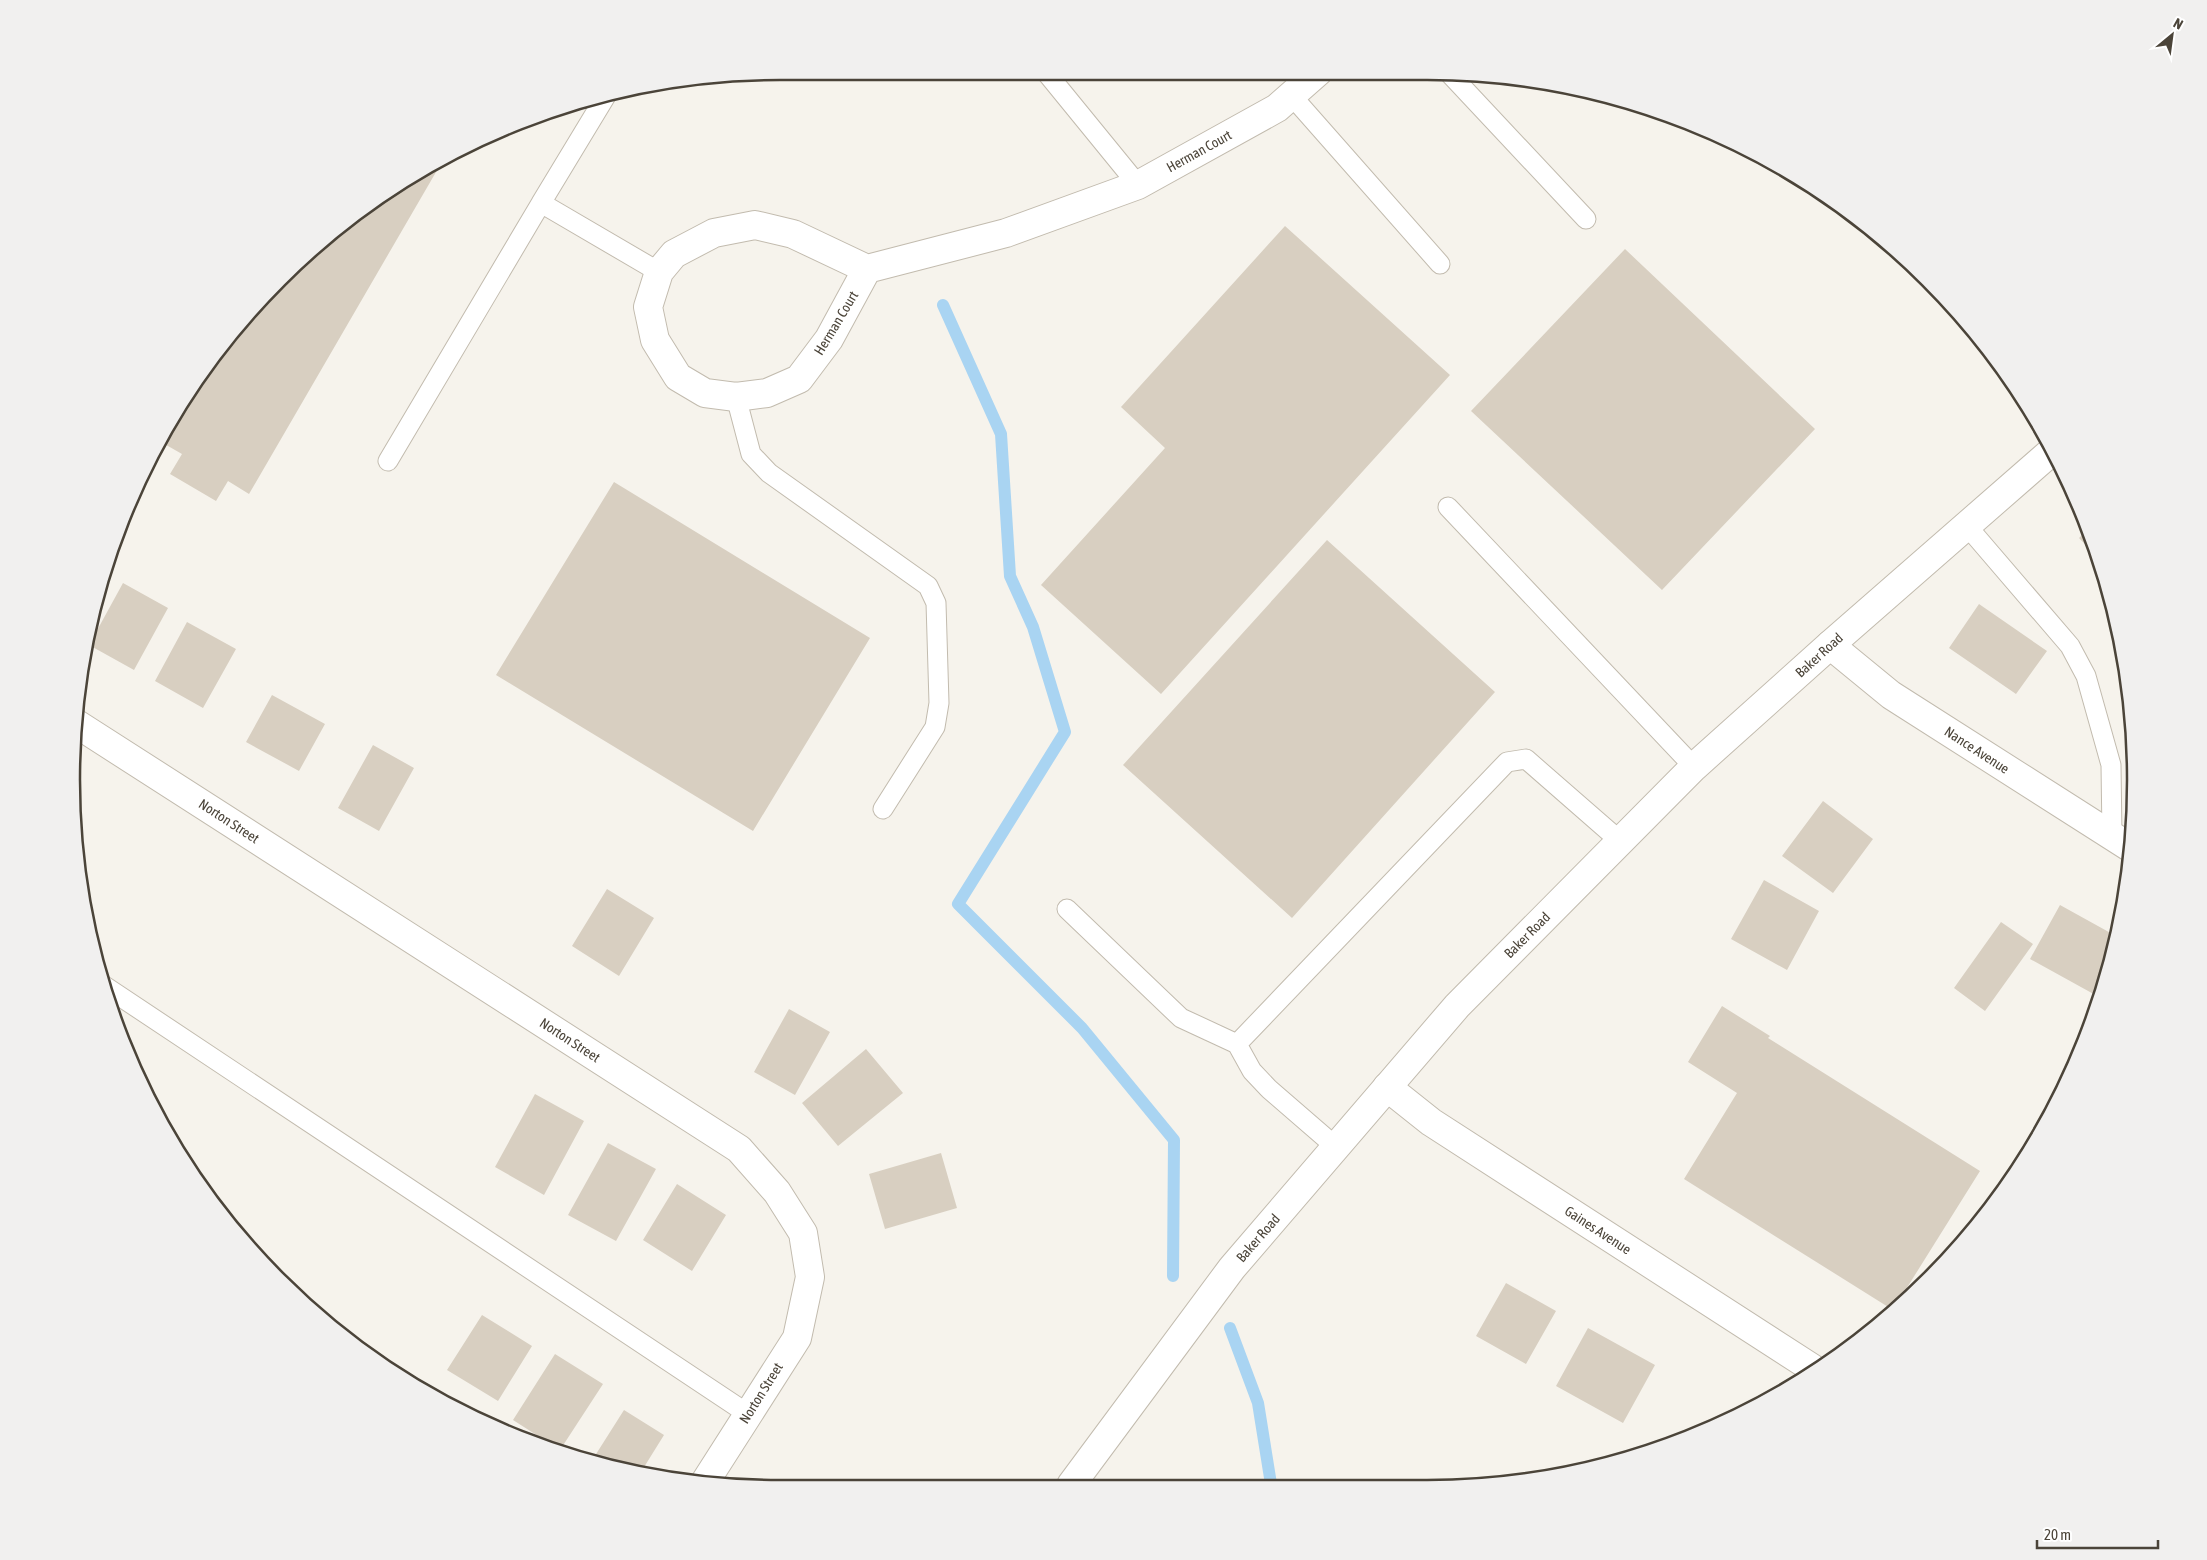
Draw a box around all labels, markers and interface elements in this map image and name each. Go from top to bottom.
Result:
north arrow [2147,10,2197,60]
text: N [2171,15,2186,33]
street label: Herman Court [1164,127,1234,175]
street label: Herman Court [811,288,861,358]
street label: Baker Road [1792,630,1846,680]
street label: Nance Avenue [1942,723,2012,777]
street label: Norton Street [196,796,262,846]
street label: Baker Road [1501,909,1553,961]
street label: Norton Street [537,1015,603,1065]
street label: Gaines Avenue [1562,1203,1634,1257]
street label: Baker Road [1233,1211,1283,1265]
street label: Norton Street [736,1360,786,1426]
scale bar [2037,1518,2158,1550]
text: 20 m [2044,1526,2071,1543]

